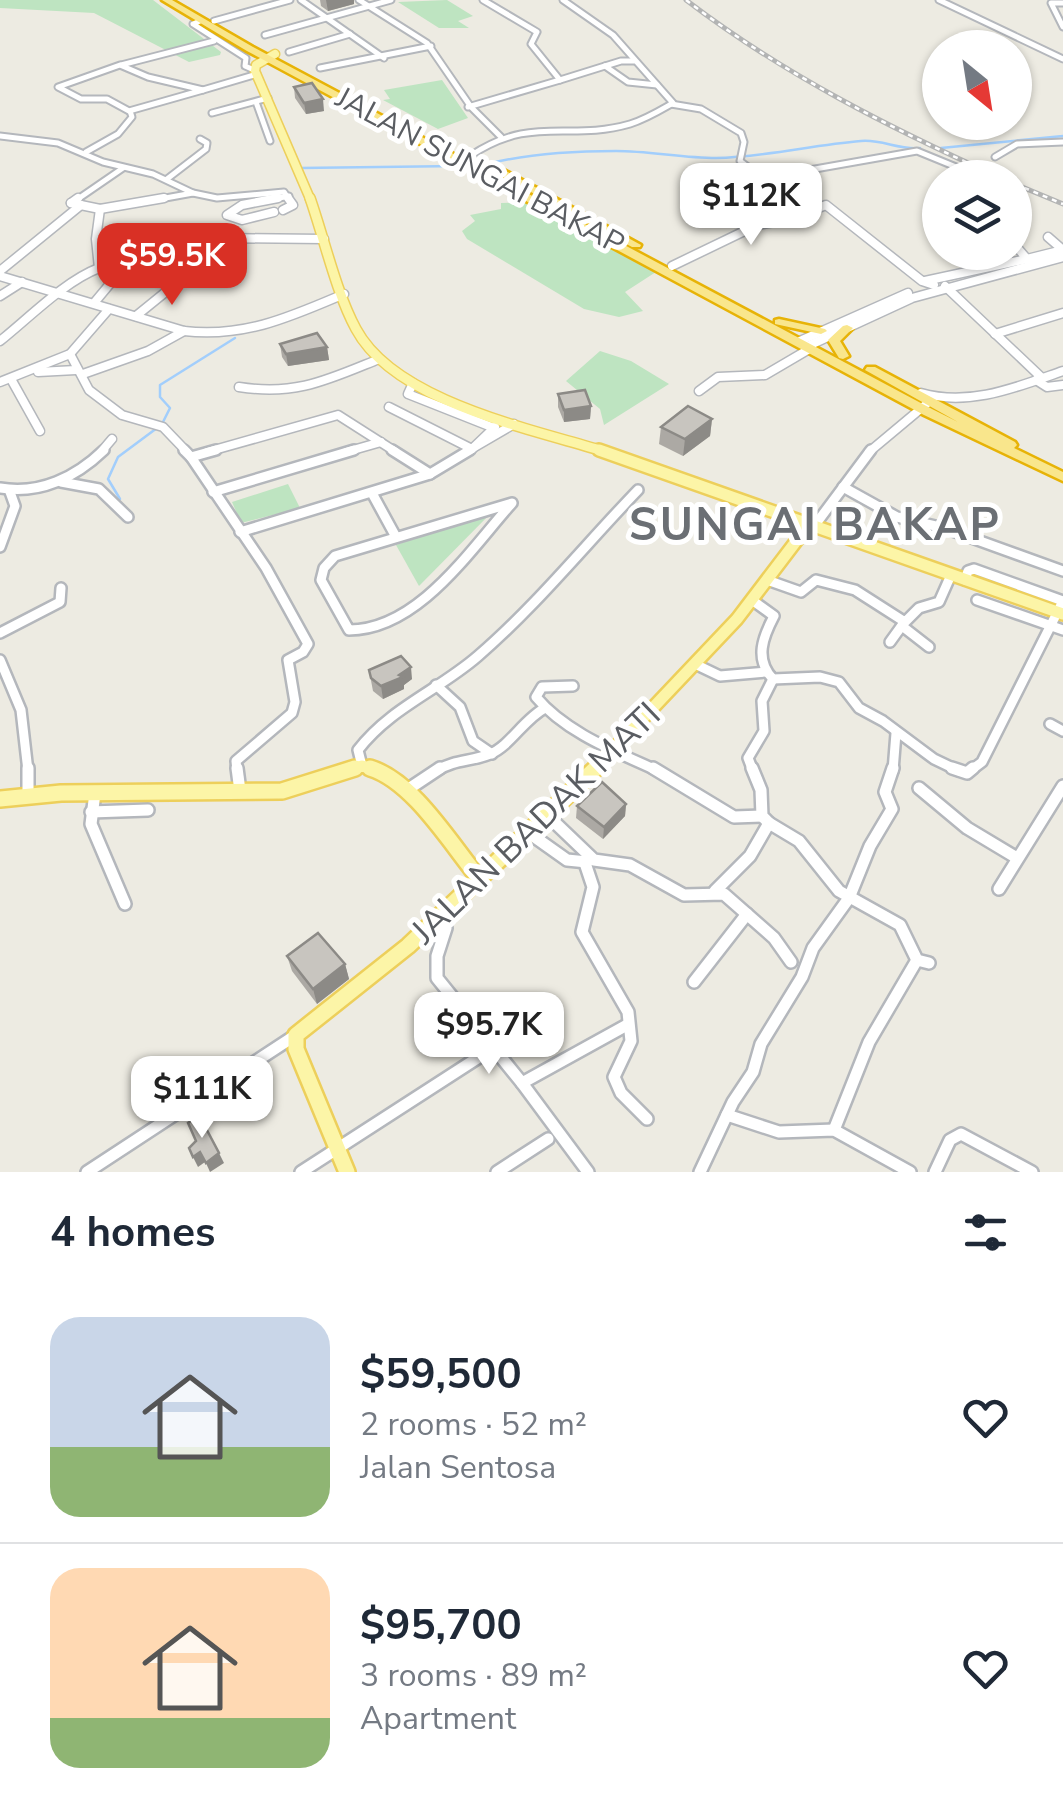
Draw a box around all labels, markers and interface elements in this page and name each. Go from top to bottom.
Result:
north arrow [922,30,1032,140]
map controls [922,30,1032,270]
street label: JALAN SUNGAI BAKAP [328,77,631,265]
button: layers [922,160,1032,270]
pin: $112K [681,163,821,248]
text: $112K [702,174,800,217]
pin: $59.5K [91,223,253,308]
text: $59.5K [119,234,225,277]
district label: SUNGAI BAKAP [629,495,1001,556]
street label: JALAN BADAK MATI [401,692,671,955]
pin: $95.7K [408,992,570,1077]
text: $95.7K [436,1003,542,1046]
pin: $111K [132,1056,272,1141]
text: $111K [153,1067,251,1110]
text: 4 homes [50,1204,215,1261]
icon: filters [958,1205,1013,1260]
text: $59,500 [360,1346,522,1403]
icon: home [130,1357,250,1477]
icon: heart [958,1390,1013,1445]
text: 2 rooms · 52 m² [360,1403,587,1446]
text: Jalan Sentosa [360,1446,556,1489]
text: $95,700 [360,1597,522,1654]
icon: home [130,1608,250,1728]
icon: heart [958,1641,1013,1696]
text: 3 rooms · 89 m² [360,1654,587,1697]
text: Apartment [360,1697,516,1740]

